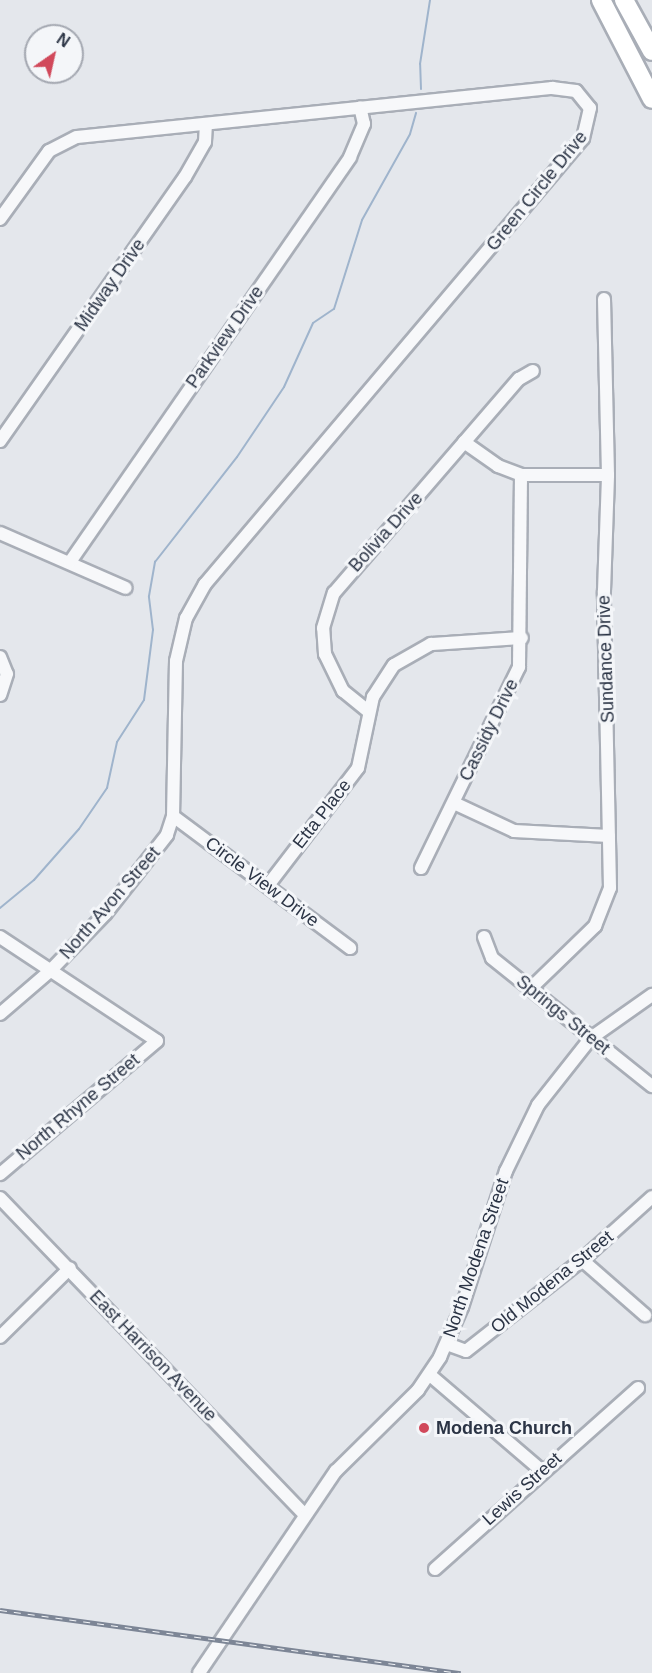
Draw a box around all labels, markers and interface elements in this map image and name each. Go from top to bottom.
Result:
north arrow [24,24,84,84]
text: N [54,30,73,51]
street label: Green Circle Drive [482,127,592,255]
street label: Midway Drive [70,235,150,335]
street label: Parkview Drive [182,282,268,392]
street label: Bolivia Drive [345,488,427,576]
street label: Sundance Drive [593,595,619,723]
street label: Cassidy Drive [455,675,523,785]
street label: Etta Place [288,775,356,853]
street label: Circle View Drive [201,832,323,932]
street label: North Avon Street [55,842,165,964]
street label: Springs Street [512,971,614,1059]
street label: North Rhyne Street [12,1049,144,1165]
street label: North Modena Street [439,1175,513,1341]
street label: Old Modena Street [486,1226,618,1338]
street label: East Harrison Avenue [85,1286,221,1426]
place label: Modena Church [436,1417,572,1439]
marker: Modena Church [417,1421,431,1435]
street label: Lewis Street [478,1448,566,1530]

